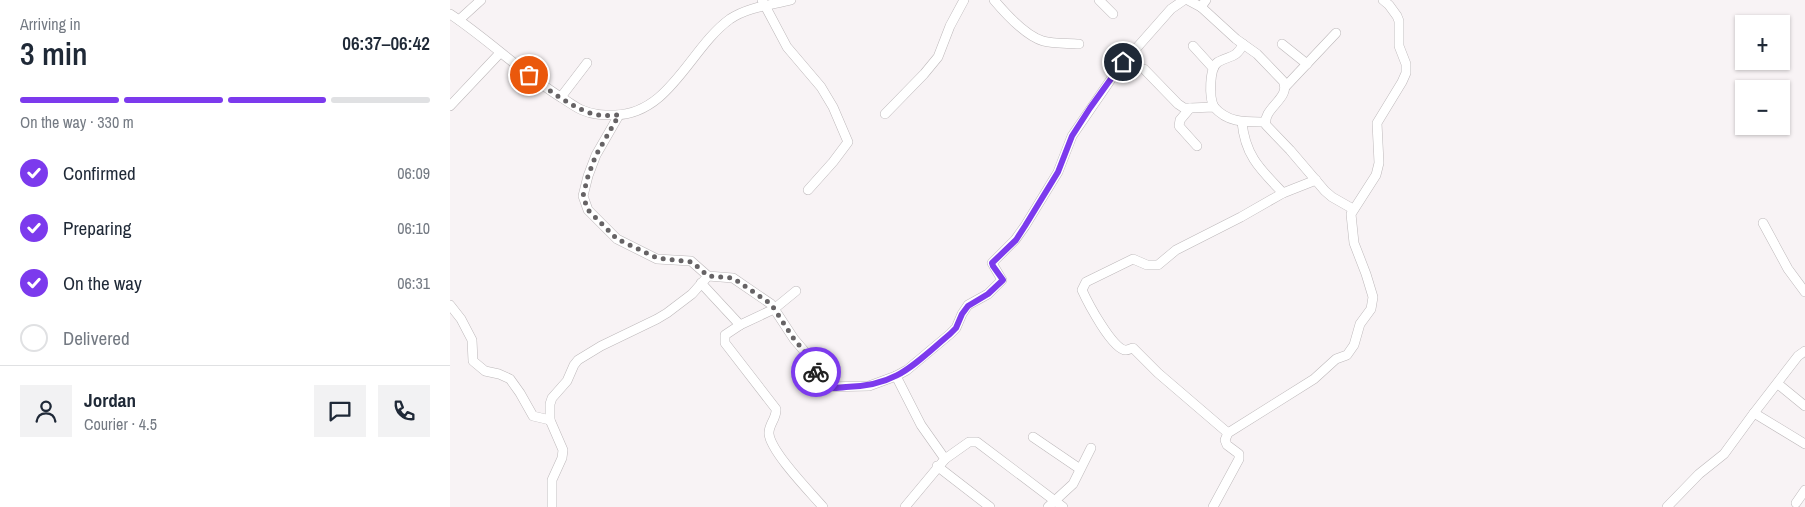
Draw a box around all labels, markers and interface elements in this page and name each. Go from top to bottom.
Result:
text: Arriving in [20,13,81,35]
map controls [1735,15,1790,135]
button: + [1735,15,1790,70]
text: 06:37–06:42 [342,30,430,56]
text: 3 min [20,32,88,75]
pin [1102,41,1144,83]
icon: home [1109,48,1137,76]
pin [508,54,550,96]
icon: bag [515,61,543,89]
button: − [1735,80,1790,135]
text: On the way · 330 m [20,111,134,133]
icon: check [20,159,48,187]
text: Confirmed [63,160,136,186]
text: 06:09 [397,162,430,184]
icon: check [20,214,48,242]
text: Preparing [63,215,131,241]
text: 06:10 [397,217,430,239]
icon: check [20,269,48,297]
text: On the way [63,270,142,296]
text: 06:31 [397,272,430,294]
text: Delivered [63,325,130,351]
courier [791,347,841,397]
icon: bike [802,358,830,386]
button: person [20,385,72,437]
button: chat [314,385,366,437]
button: phone [378,385,430,437]
text: Jordan [84,387,136,413]
text: Courier · 4.5 [84,413,157,435]

